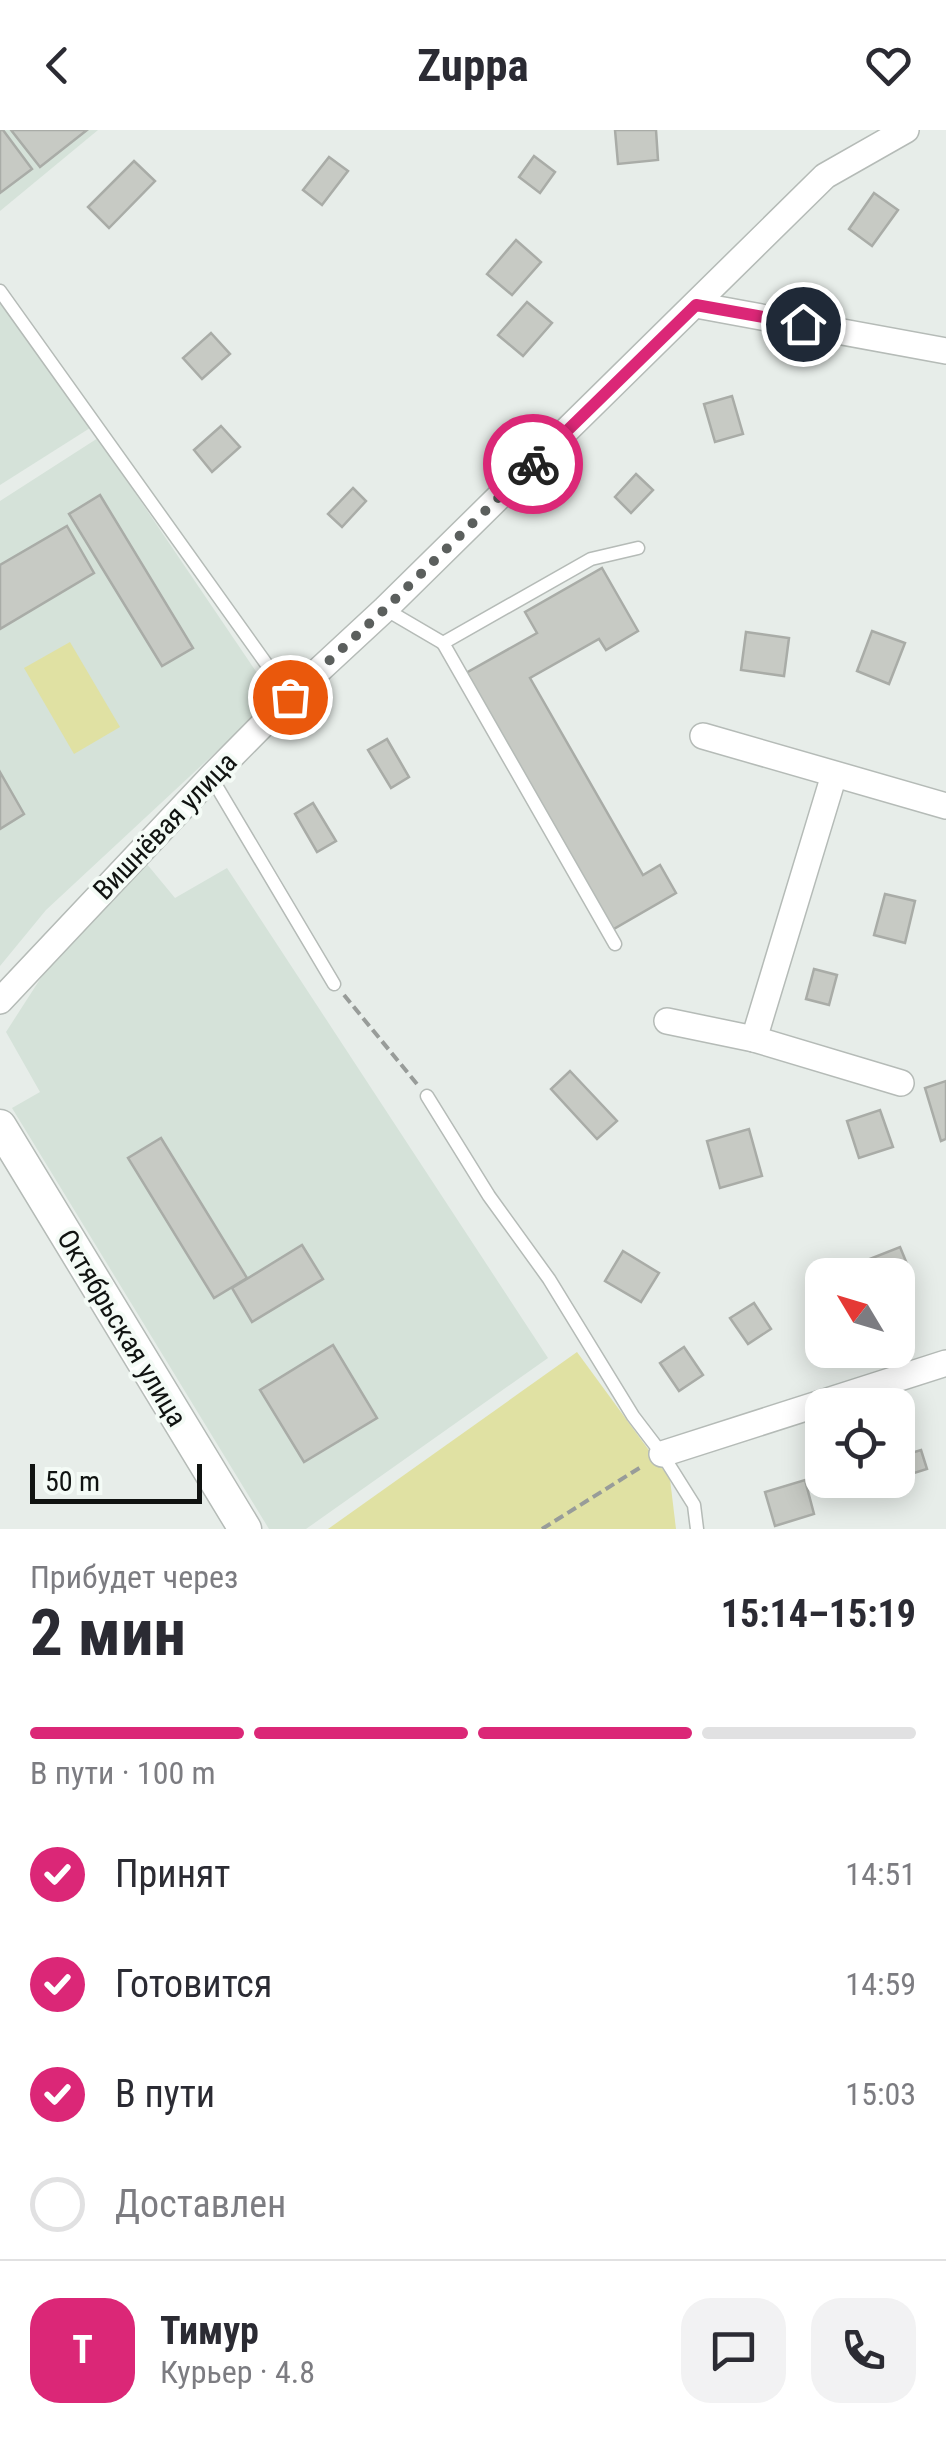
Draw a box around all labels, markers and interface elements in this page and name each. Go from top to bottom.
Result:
icon: back [30,38,85,93]
icon: heart [861,38,916,93]
text: Zuppa [417,39,529,92]
pin [761,282,846,367]
icon: home [776,297,831,352]
courier [483,414,583,514]
icon: bike [506,437,561,492]
pin [248,655,333,740]
icon: bag [263,670,318,725]
street label: Вишнёвая улица [87,746,243,906]
street label: Октябрьская улица [50,1224,194,1432]
north arrow [805,1258,915,1368]
map controls [805,1258,915,1498]
button: locate [805,1388,915,1498]
scale bar [30,1459,202,1504]
text: 50 m [45,1465,100,1498]
text: Прибудет через [30,1558,238,1596]
text: 15:14–15:19 [721,1592,916,1636]
text: 2 мин [30,1595,186,1671]
text: В пути · 100 m [30,1754,216,1792]
icon: check [30,1847,85,1902]
text: Принят [115,1852,231,1896]
text: 14:51 [845,1855,916,1893]
icon: check [30,1957,85,2012]
text: Готовится [115,1962,272,2006]
text: 14:59 [845,1965,916,2003]
icon: check [30,2067,85,2122]
text: В пути [115,2072,215,2116]
text: 15:03 [845,2075,916,2113]
text: Доставлен [115,2182,286,2226]
button: chat [681,2298,786,2403]
button: phone [811,2298,916,2403]
text: Тимур [160,2309,259,2353]
text: Т [72,2328,93,2372]
text: Курьер · 4.8 [160,2353,315,2391]

